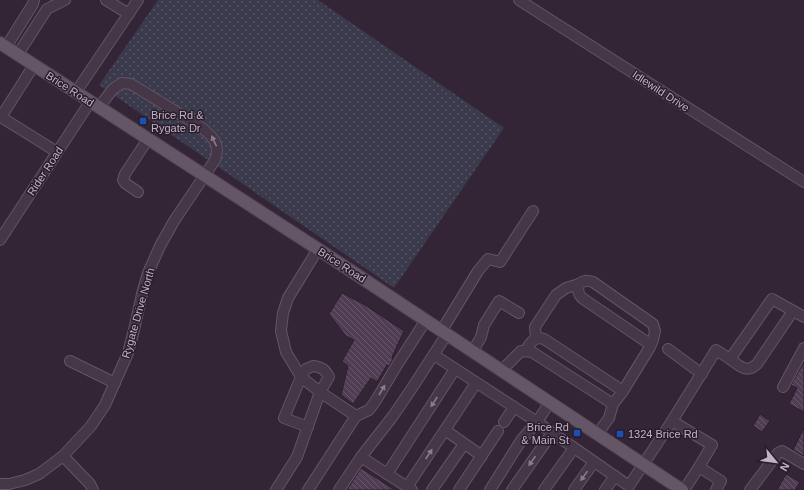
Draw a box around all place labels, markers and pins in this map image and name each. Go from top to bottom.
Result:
place label: Brice Rd & Rygate Dr [151,109,204,134]
marker: Brice Rd & Rygate Dr [138,116,148,126]
place label: Brice Rd & Main St [521,421,569,446]
marker: Brice Rd & Main St [572,428,582,438]
place label: 1324 Brice Rd [628,428,698,440]
marker: 1324 Brice Rd [615,429,625,439]

